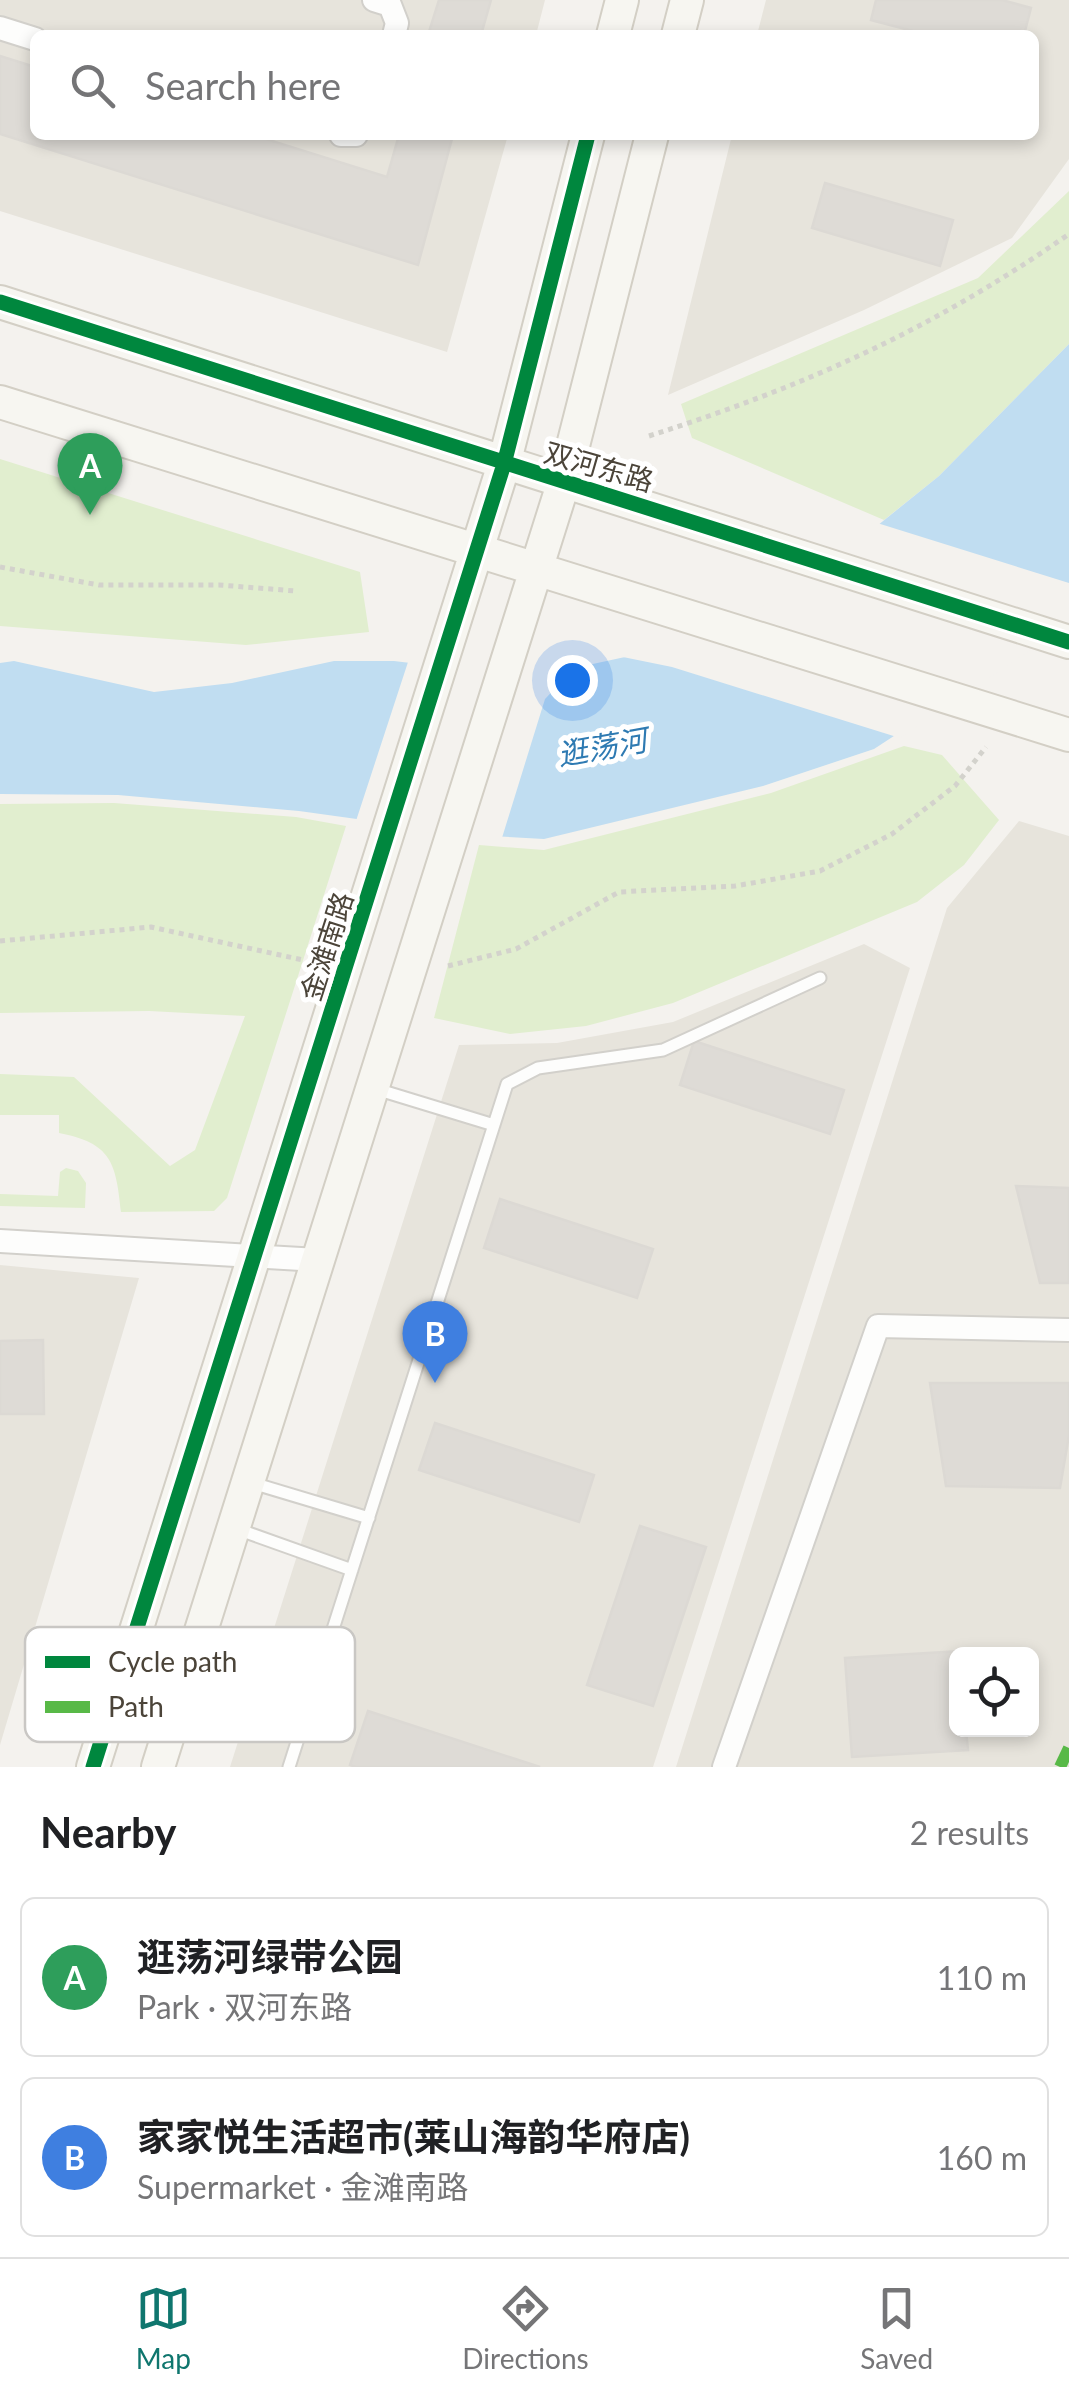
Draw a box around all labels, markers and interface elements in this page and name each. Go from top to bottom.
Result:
search box [30,30,1039,140]
icon: search [65,58,120,113]
text: Search here [145,62,341,108]
pin: A [58,432,122,515]
street label: 双河东路 [540,434,658,498]
your location [547,655,598,706]
water label: 逛荡河 [555,720,654,772]
street label: 金滩南路 [293,887,359,1005]
pin: B [402,1300,468,1383]
legend [25,1627,355,1742]
text: Cycle path [108,1644,237,1678]
map controls [949,1647,1039,1737]
button: locate [949,1647,1039,1737]
text: Path [108,1689,164,1723]
text: Nearby [40,1807,177,1857]
text: 2 results [910,1813,1029,1852]
text: 逛荡河绿带公园 [137,1933,403,1979]
text: A [63,1958,86,1997]
text: 110 m [937,1958,1027,1997]
text: Park · 双河东路 [137,1987,352,2026]
text: 家家悦生活超市(莱山海韵华府店) [137,2113,690,2159]
text: B [64,2138,85,2177]
text: 160 m [937,2138,1027,2177]
text: Supermarket · 金滩南路 [137,2167,469,2206]
tab: Map [136,2281,191,2375]
tab: Directions [462,2281,589,2375]
tab: Saved [860,2281,933,2375]

